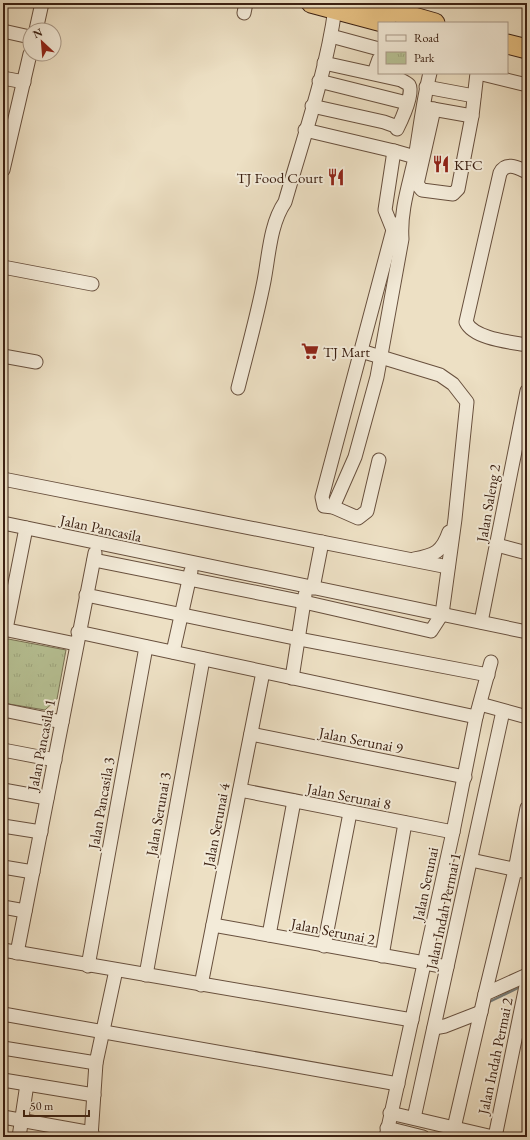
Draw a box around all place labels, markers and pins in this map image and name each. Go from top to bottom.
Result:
restaurant icon: KFC [431,154,451,174]
place label: KFC [454,155,483,174]
restaurant icon: TJ Food Court [326,167,346,187]
place label: TJ Food Court [236,168,323,187]
supermarket icon: TJ Mart [300,341,320,361]
place label: TJ Mart [323,342,370,361]

